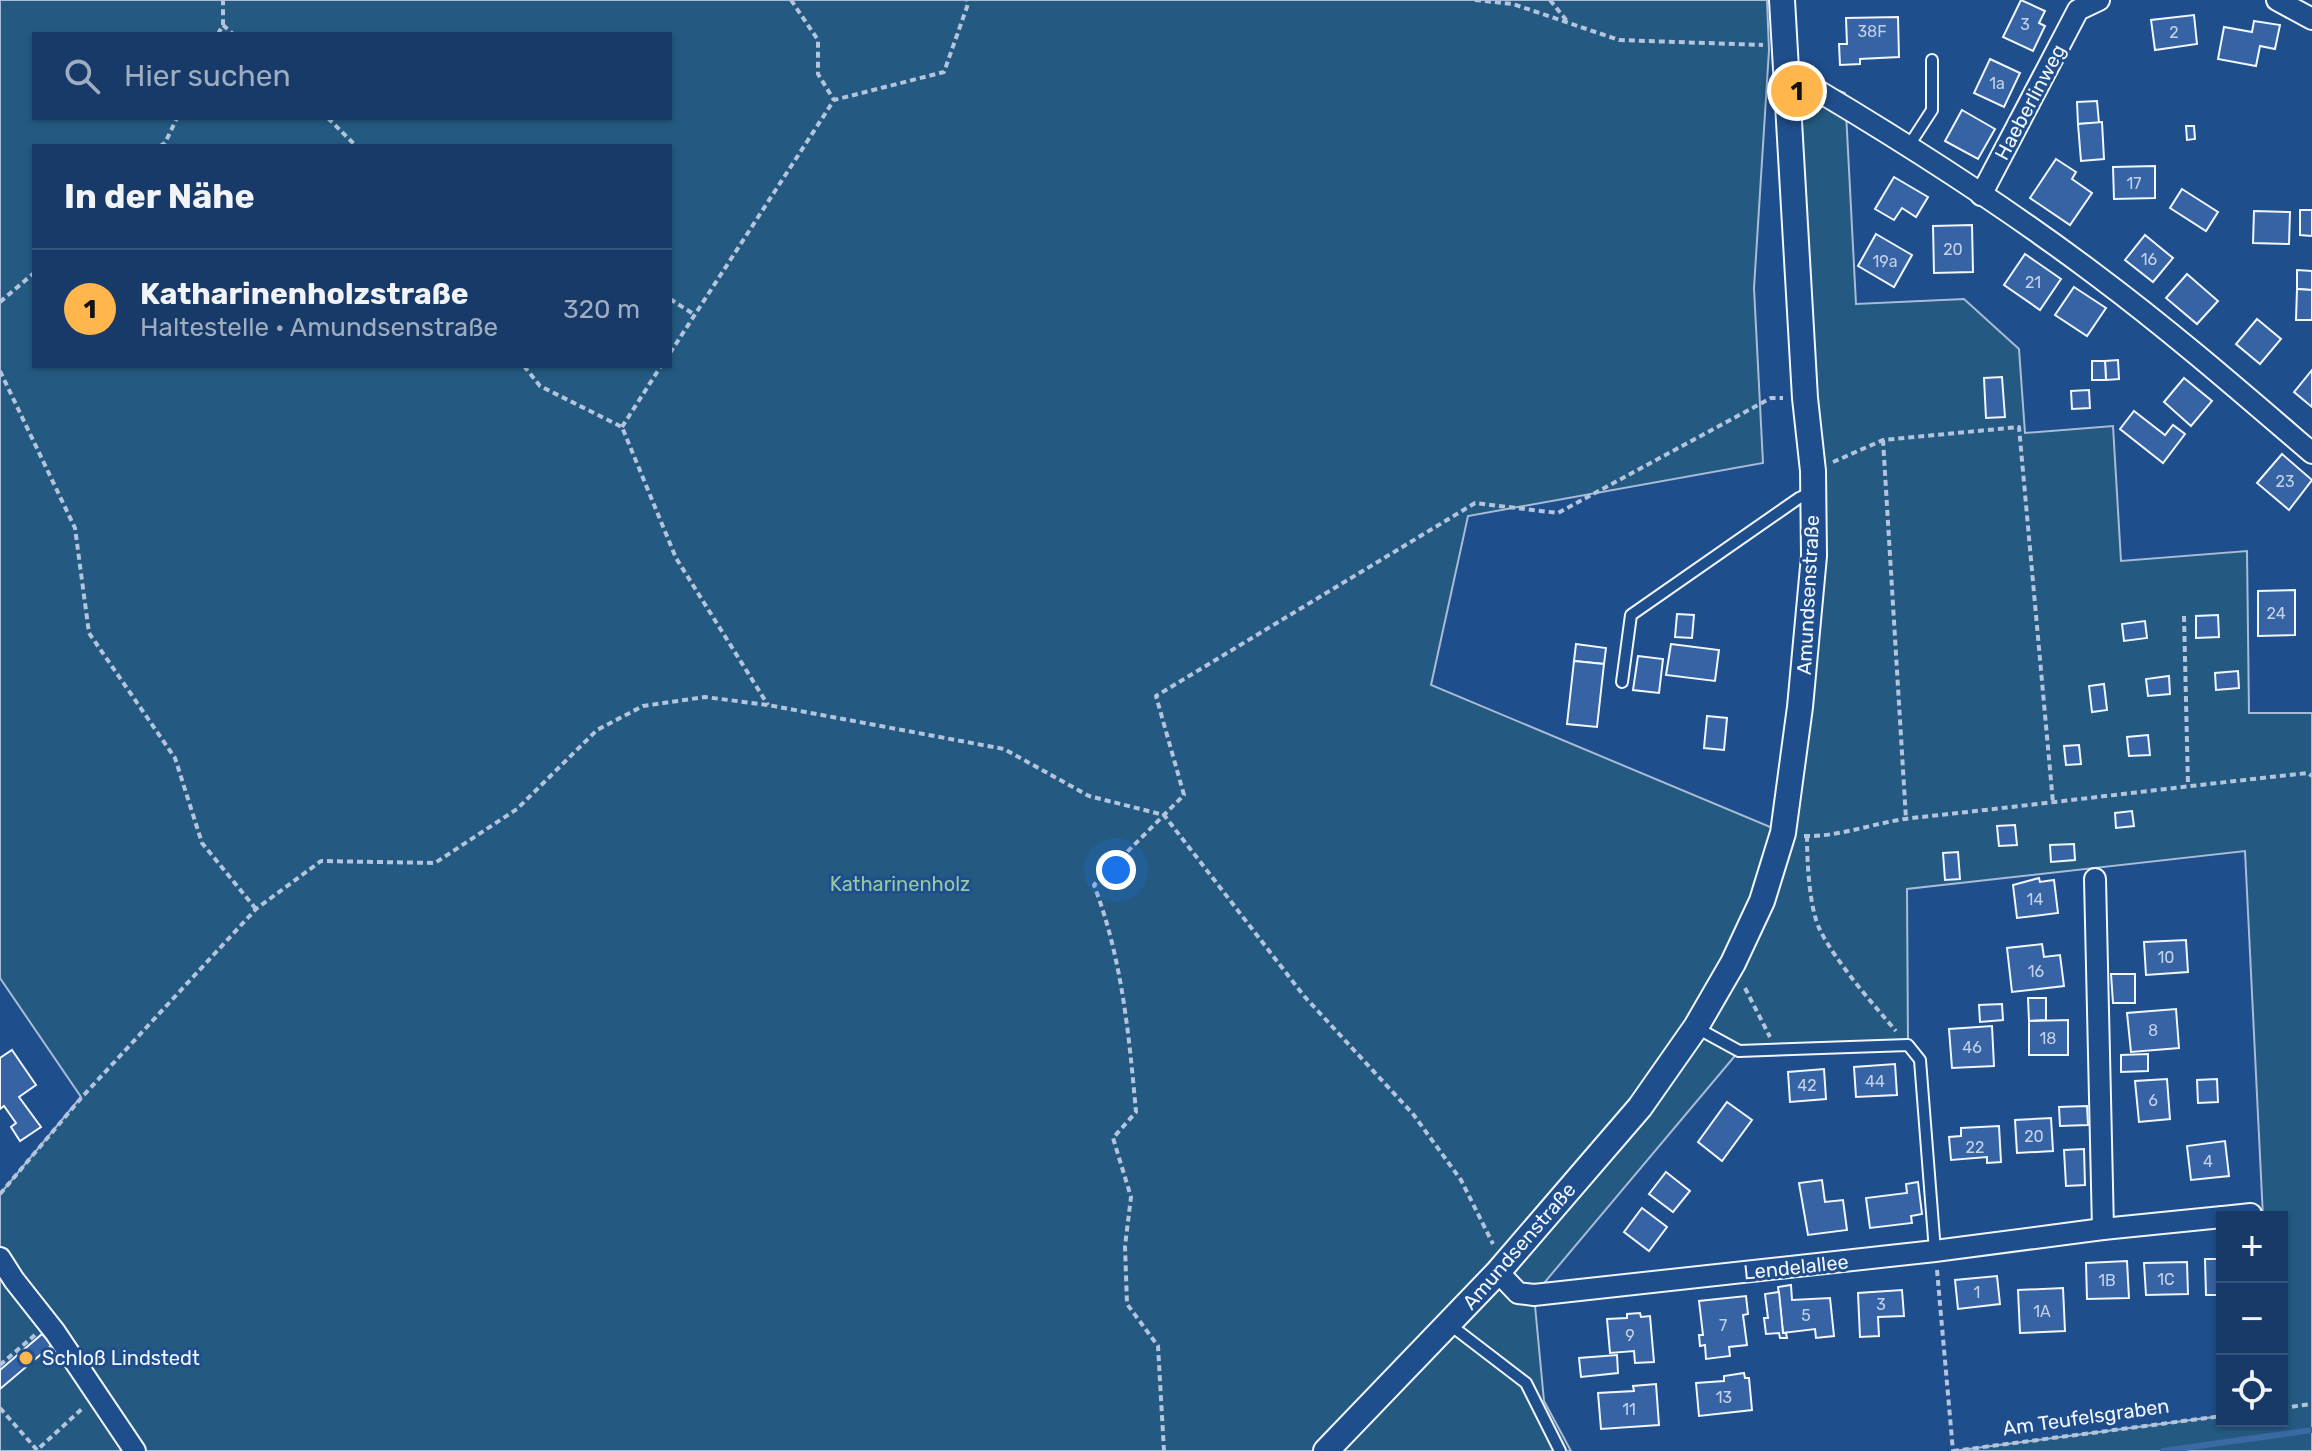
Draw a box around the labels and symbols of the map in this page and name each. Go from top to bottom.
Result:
house number: 3 [2020,15,2030,34]
house number: 38F [1857,22,1887,41]
house number: 2 [2169,23,2179,42]
street label: Haeberlinweg [1989,40,2071,164]
pin: 1 [1771,61,1823,121]
house number: 1a [1989,74,2005,93]
house number: 17 [2126,174,2142,193]
house number: 20 [1943,240,1963,259]
house number: 16 [2141,250,2158,269]
house number: 19a [1872,252,1898,271]
house number: 21 [2025,273,2041,292]
house number: 23 [2275,472,2295,491]
street label: Amundsenstraße [1792,514,1824,676]
house number: 24 [2266,604,2286,623]
your location [1096,850,1136,890]
park label: Katharinenholz [830,872,970,896]
house number: 14 [2027,890,2043,909]
house number: 10 [2157,948,2175,967]
house number: 16 [2028,962,2045,981]
house number: 8 [2148,1021,2158,1040]
house number: 18 [2039,1029,2057,1048]
house number: 46 [1962,1038,1982,1057]
house number: 44 [1865,1072,1885,1091]
house number: 42 [1797,1076,1817,1095]
house number: 6 [2148,1091,2158,1110]
house number: 20 [2024,1127,2044,1146]
house number: 22 [1966,1138,1984,1157]
house number: 4 [2203,1152,2213,1171]
street label: Amundsenstraße [1457,1178,1581,1314]
street label: Lendelallee [1742,1250,1850,1284]
house number: 1C [2157,1270,2175,1289]
house number: 1B [2098,1271,2116,1290]
house number: 1 [1974,1283,1980,1302]
house number: 3 [1876,1295,1886,1314]
house number: 1A [2033,1302,2051,1321]
house number: 5 [1801,1306,1811,1325]
house number: 7 [1719,1316,1727,1335]
house number: 9 [1625,1326,1635,1345]
place label: Schloß Lindstedt [42,1346,200,1370]
marker: Schloß Lindstedt [17,1349,35,1367]
house number: 13 [1716,1388,1732,1407]
street label: Am Teufelsgraben [2001,1393,2171,1441]
house number: 11 [1622,1400,1636,1419]

